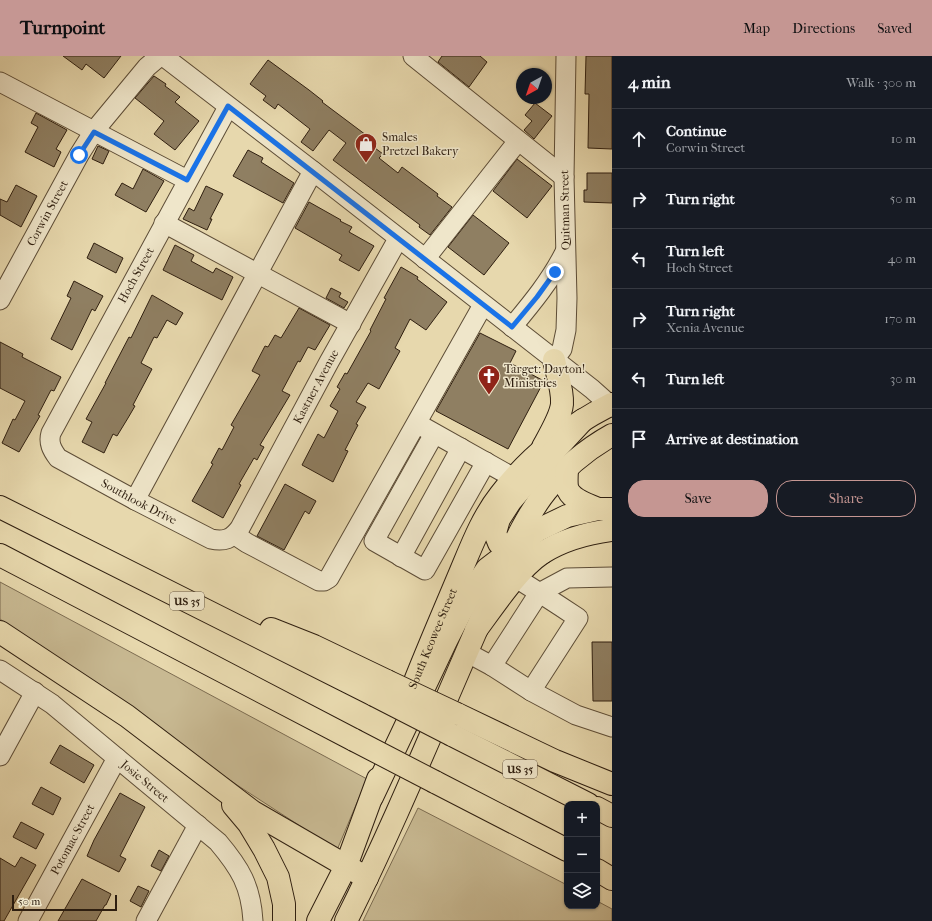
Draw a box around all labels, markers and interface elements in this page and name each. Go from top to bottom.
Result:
text: Turnpoint [20,17,105,39]
text: Map [743,20,770,37]
text: Directions [792,20,855,37]
text: Saved [877,20,912,37]
north arrow [516,68,552,104]
text: 4 min [628,72,671,92]
text: Walk · 300 m [846,75,916,90]
text: Continue [666,122,726,140]
icon: ahead [628,128,650,150]
place label: Smales Pretzel Bakery [382,130,459,158]
shop icon: Smales Pretzel Bakery [353,131,379,164]
text: 10 m [891,131,916,146]
text: Corwin Street [666,140,745,155]
route start [70,146,88,164]
street label: Quitman Street [557,169,573,250]
street label: Corwin Street [24,177,71,248]
icon: right [628,188,650,210]
text: Turn right [666,190,735,208]
text: 50 m [890,191,916,206]
text: Turn left [666,242,724,260]
street label: Hoch Street [115,244,157,305]
icon: left [628,248,650,270]
text: 40 m [888,251,916,266]
text: Hoch Street [666,260,733,275]
route end [546,263,564,281]
text: Turn right [666,302,735,320]
icon: right [628,308,650,330]
text: 170 m [884,311,916,326]
text: Xenia Avenue [666,320,744,335]
street label: Kastner Avenue [290,347,342,426]
place label: Target: Dayton! Ministries [504,362,585,390]
church icon: Target: Dayton! Ministries [476,363,502,396]
icon: left [628,368,650,390]
text: Turn left [666,370,724,388]
text: 30 m [890,371,916,386]
icon: arrive [628,428,650,450]
text: Arrive at destination [666,430,798,448]
street label: Southlook Drive [99,476,179,527]
button: Save [628,480,768,517]
button: Share [776,480,916,517]
street label: South Keowee Street [406,585,460,691]
road number: US 35 [170,592,204,610]
street label: Josie Street [117,757,172,806]
road number: US 35 [503,760,537,778]
street label: Potomac Street [48,801,98,877]
map controls [564,801,600,909]
button: + [564,801,600,837]
button: − [564,837,600,873]
button: layers [564,873,600,909]
scale bar [12,893,117,912]
text: 50 m [18,895,40,908]

